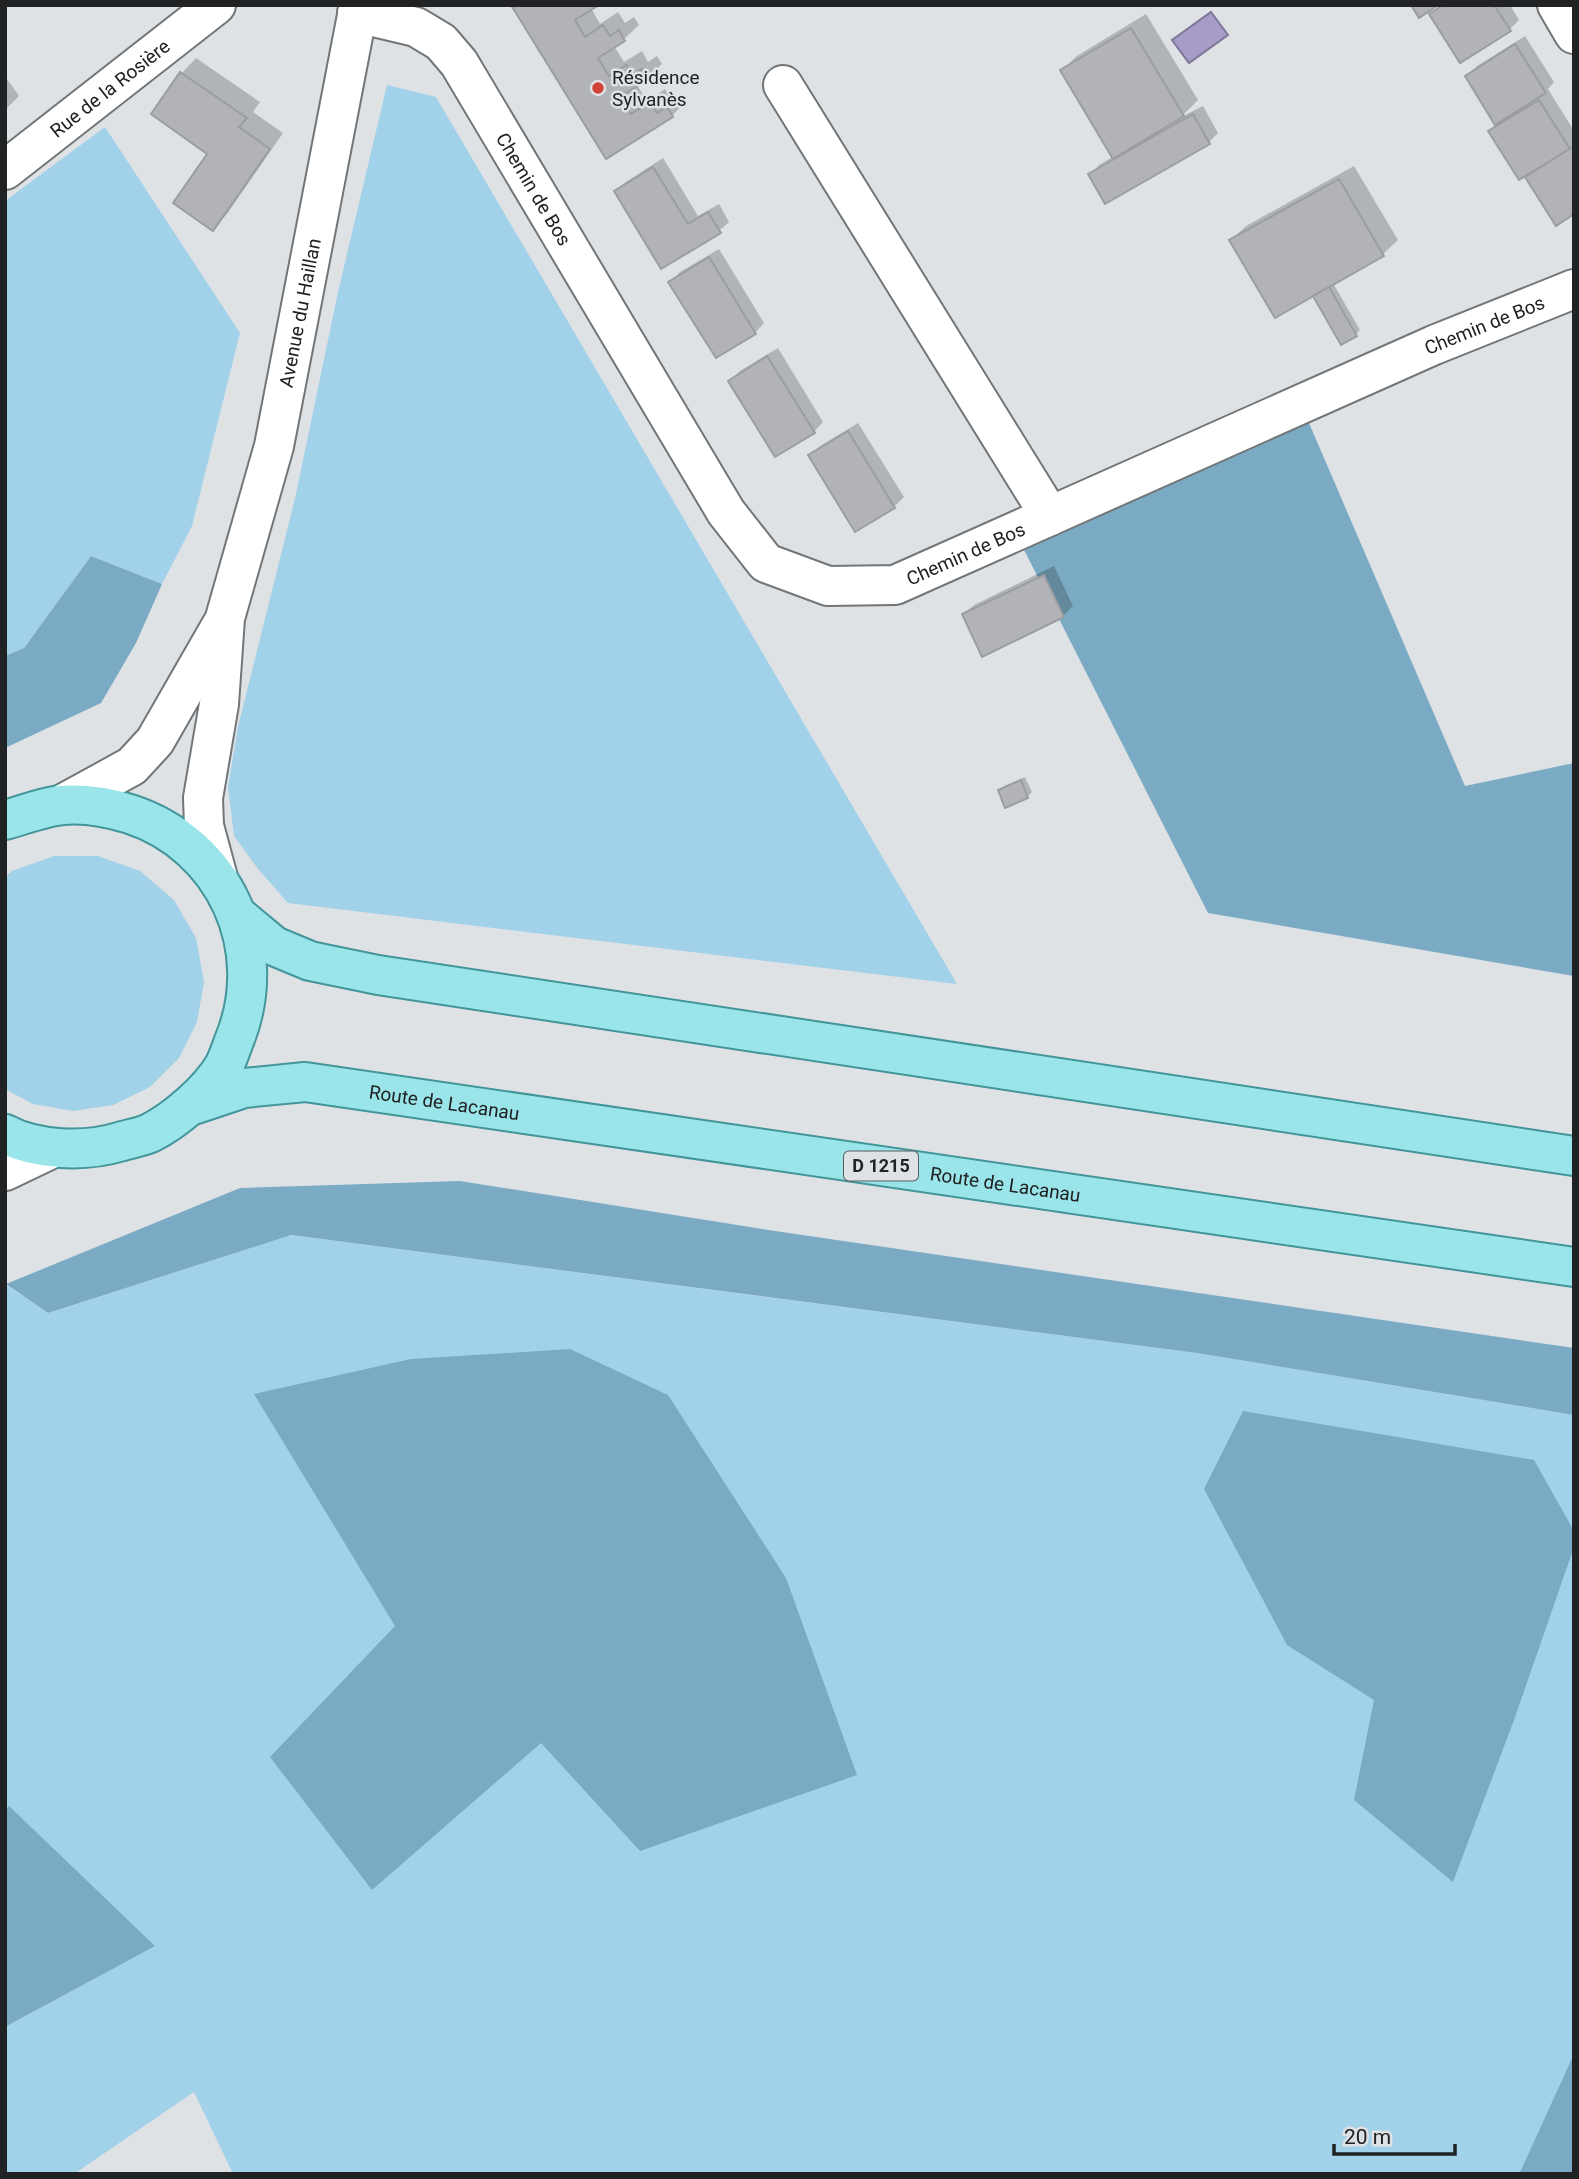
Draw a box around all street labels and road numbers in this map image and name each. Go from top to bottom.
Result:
street label: Rue de la Rosière [46,35,175,142]
street label: Chemin de Bos [491,129,576,250]
street label: Avenue du Haillan [275,236,326,389]
street label: Chemin de Bos [1421,291,1548,360]
street label: Chemin de Bos [903,518,1029,590]
street label: Route de Lacanau [367,1080,521,1125]
road number: D 1215 [844,1152,918,1181]
street label: Route de Lacanau [929,1162,1082,1207]

